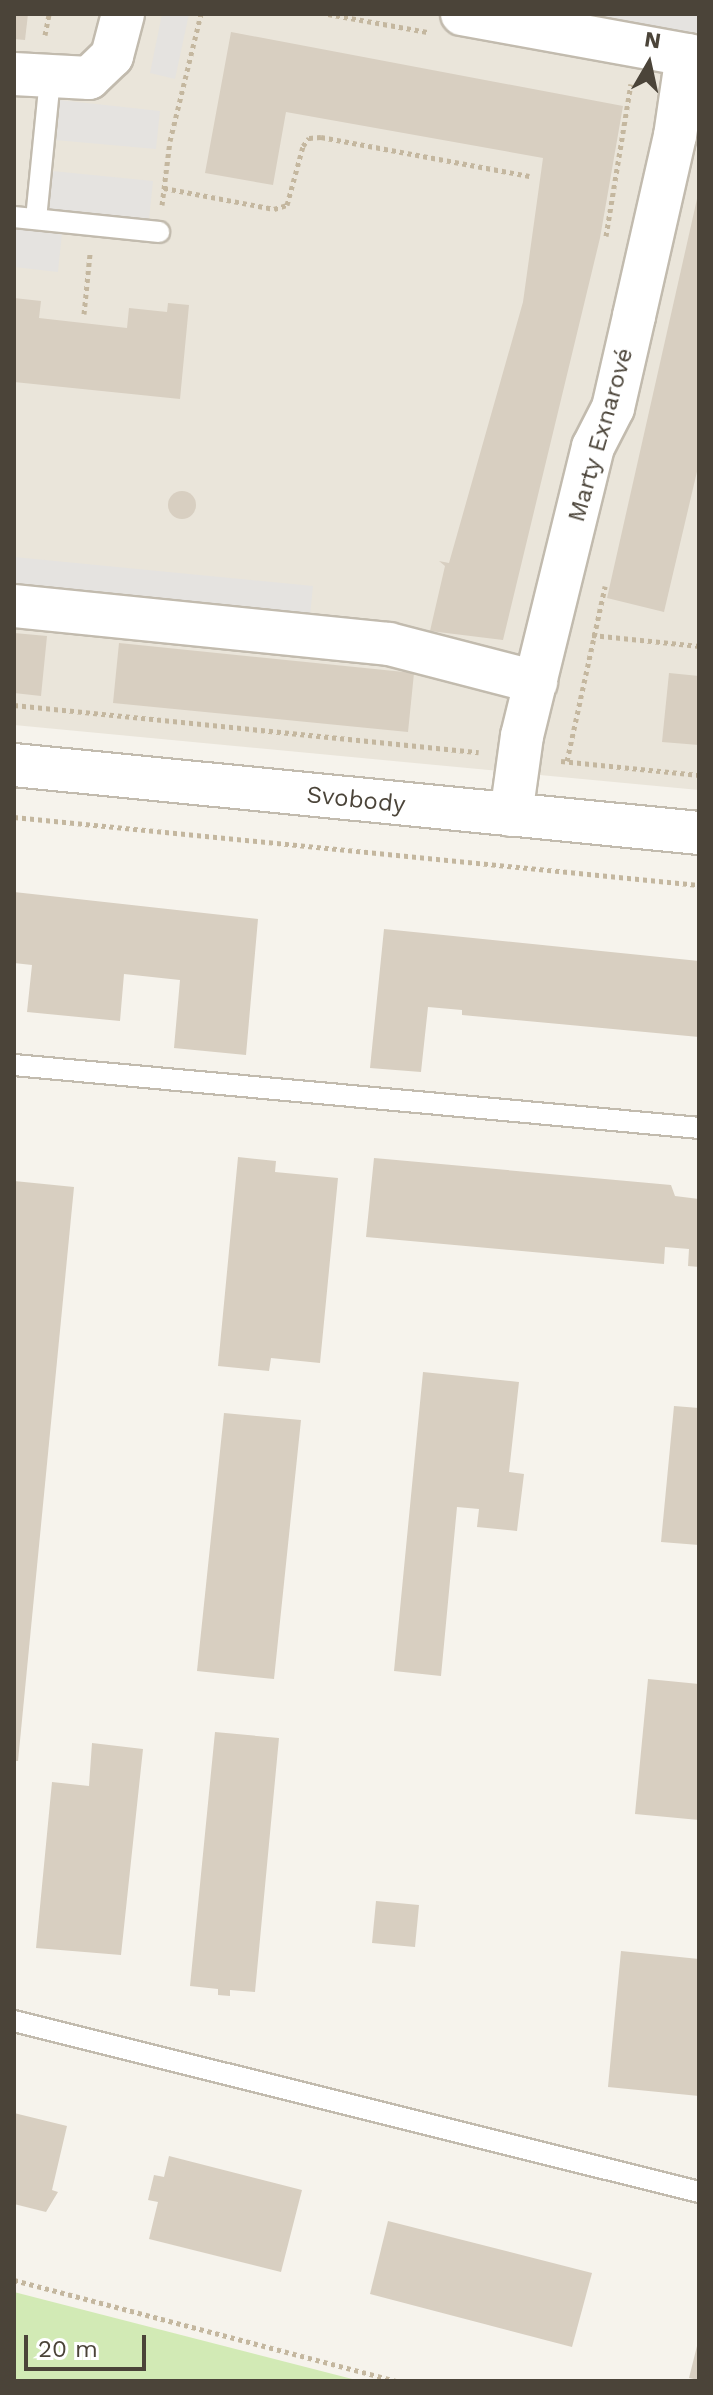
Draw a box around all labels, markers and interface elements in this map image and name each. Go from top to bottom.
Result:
north arrow [609,24,689,104]
text: N [643,26,663,53]
street label: Marty Exnarové [562,344,640,526]
street label: Svobody [305,781,407,819]
scale bar [28,2319,150,2369]
text: 20 m [38,2335,98,2363]

